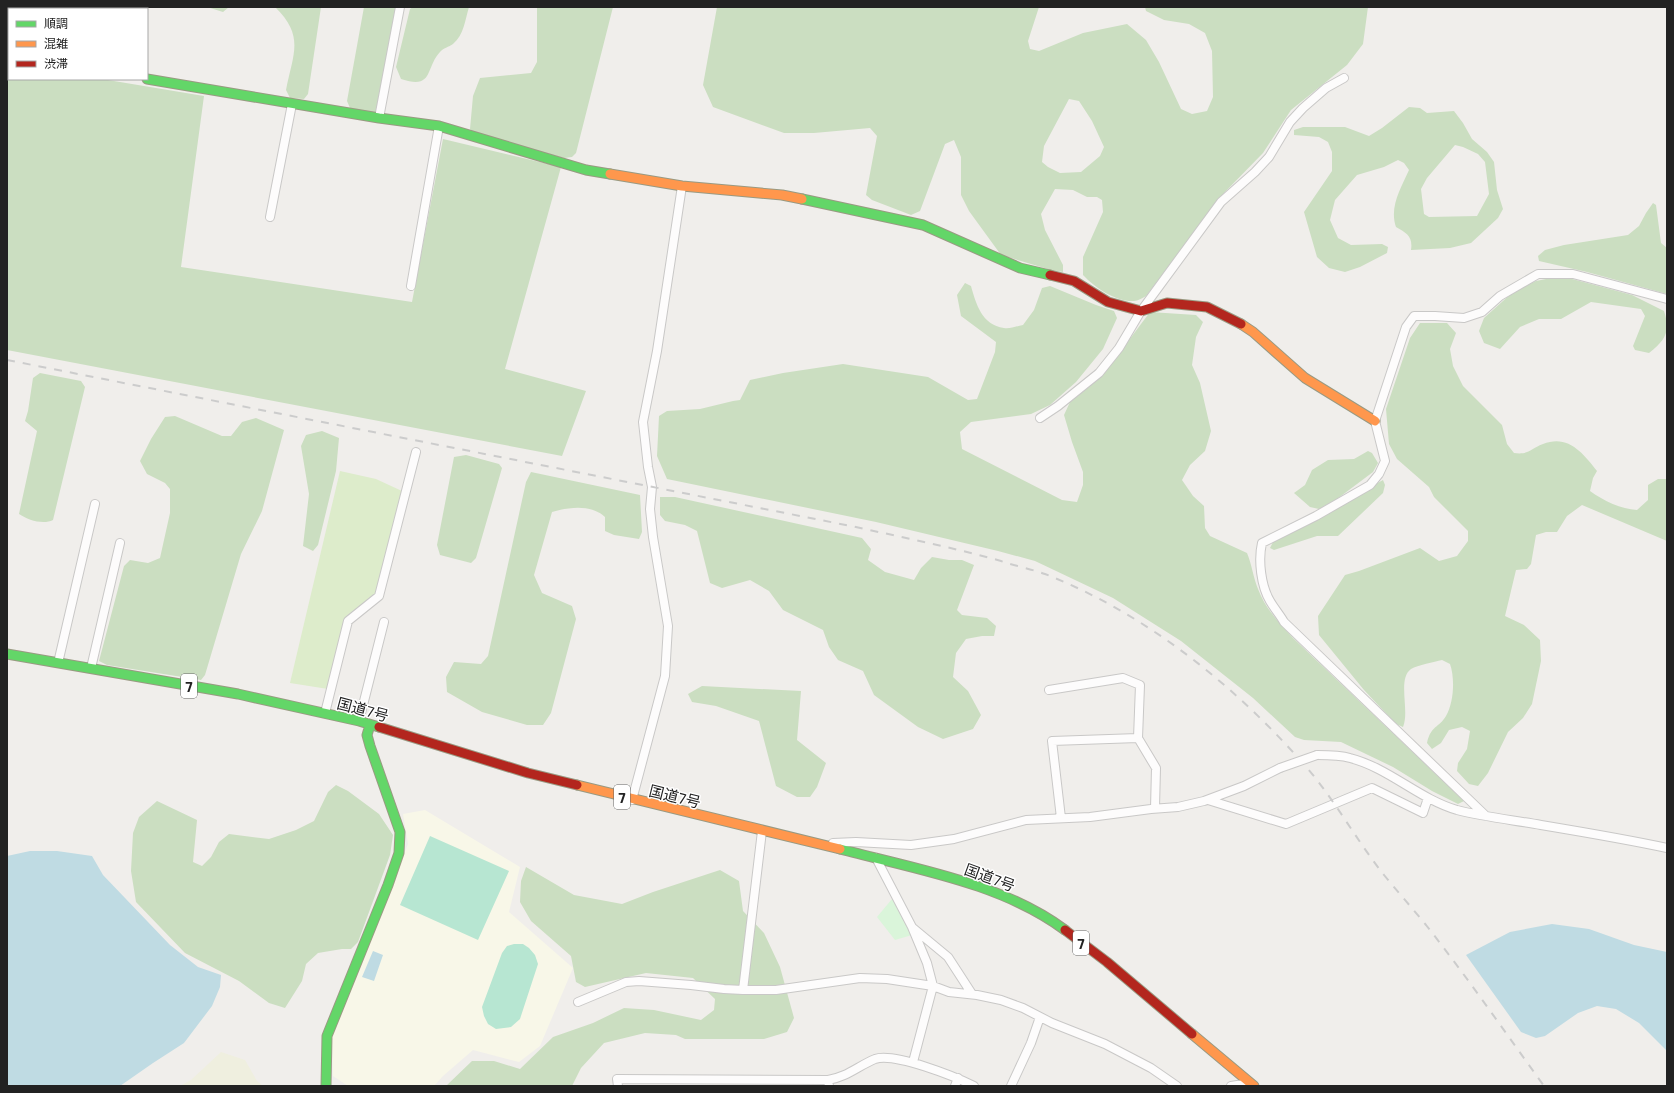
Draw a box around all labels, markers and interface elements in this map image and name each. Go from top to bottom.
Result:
legend [8,8,148,80]
text: 順調 [44,16,68,30]
text: 混雑 [44,36,68,50]
text: 渋滞 [44,56,68,70]
road number: 7 [181,674,197,698]
street label: 国道7号 [335,693,391,725]
street label: 国道7号 [647,781,703,811]
road number: 7 [614,785,630,809]
street label: 国道7号 [962,860,1018,894]
road number: 7 [1073,931,1089,955]

